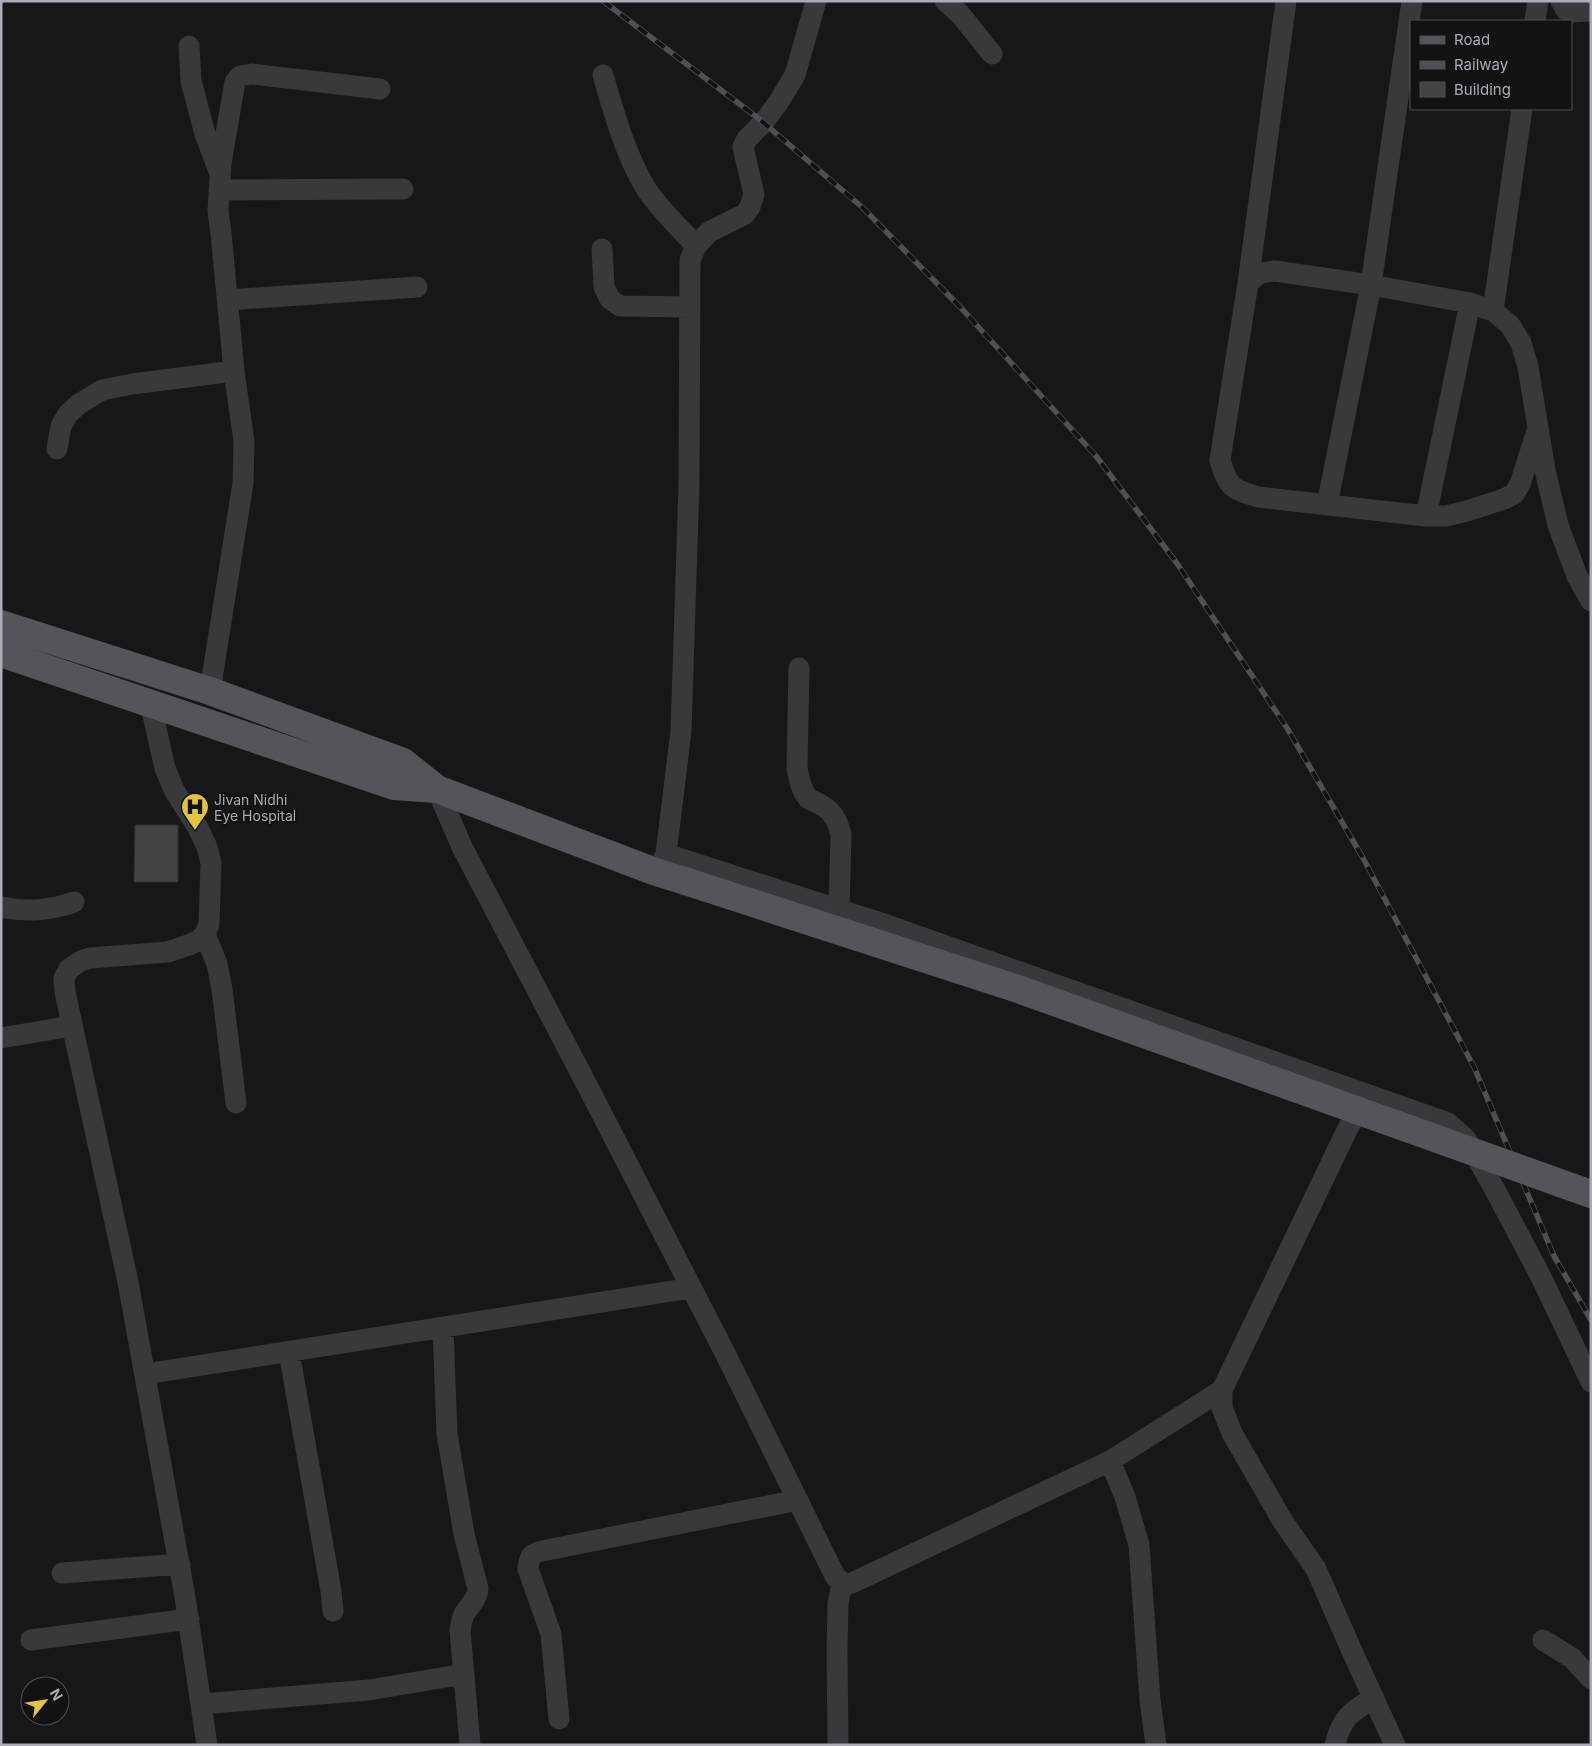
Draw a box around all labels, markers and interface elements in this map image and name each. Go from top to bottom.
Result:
legend [1410,20,1572,110]
text: Road [1454,30,1490,49]
text: Railway [1454,55,1509,74]
text: Building [1454,80,1511,99]
place label: Jivan Nidhi Eye Hospital [214,791,296,824]
hospital icon: Jivan Nidhi Eye Hospital [180,792,210,831]
north arrow [20,1676,70,1726]
text: N [47,1685,67,1703]

